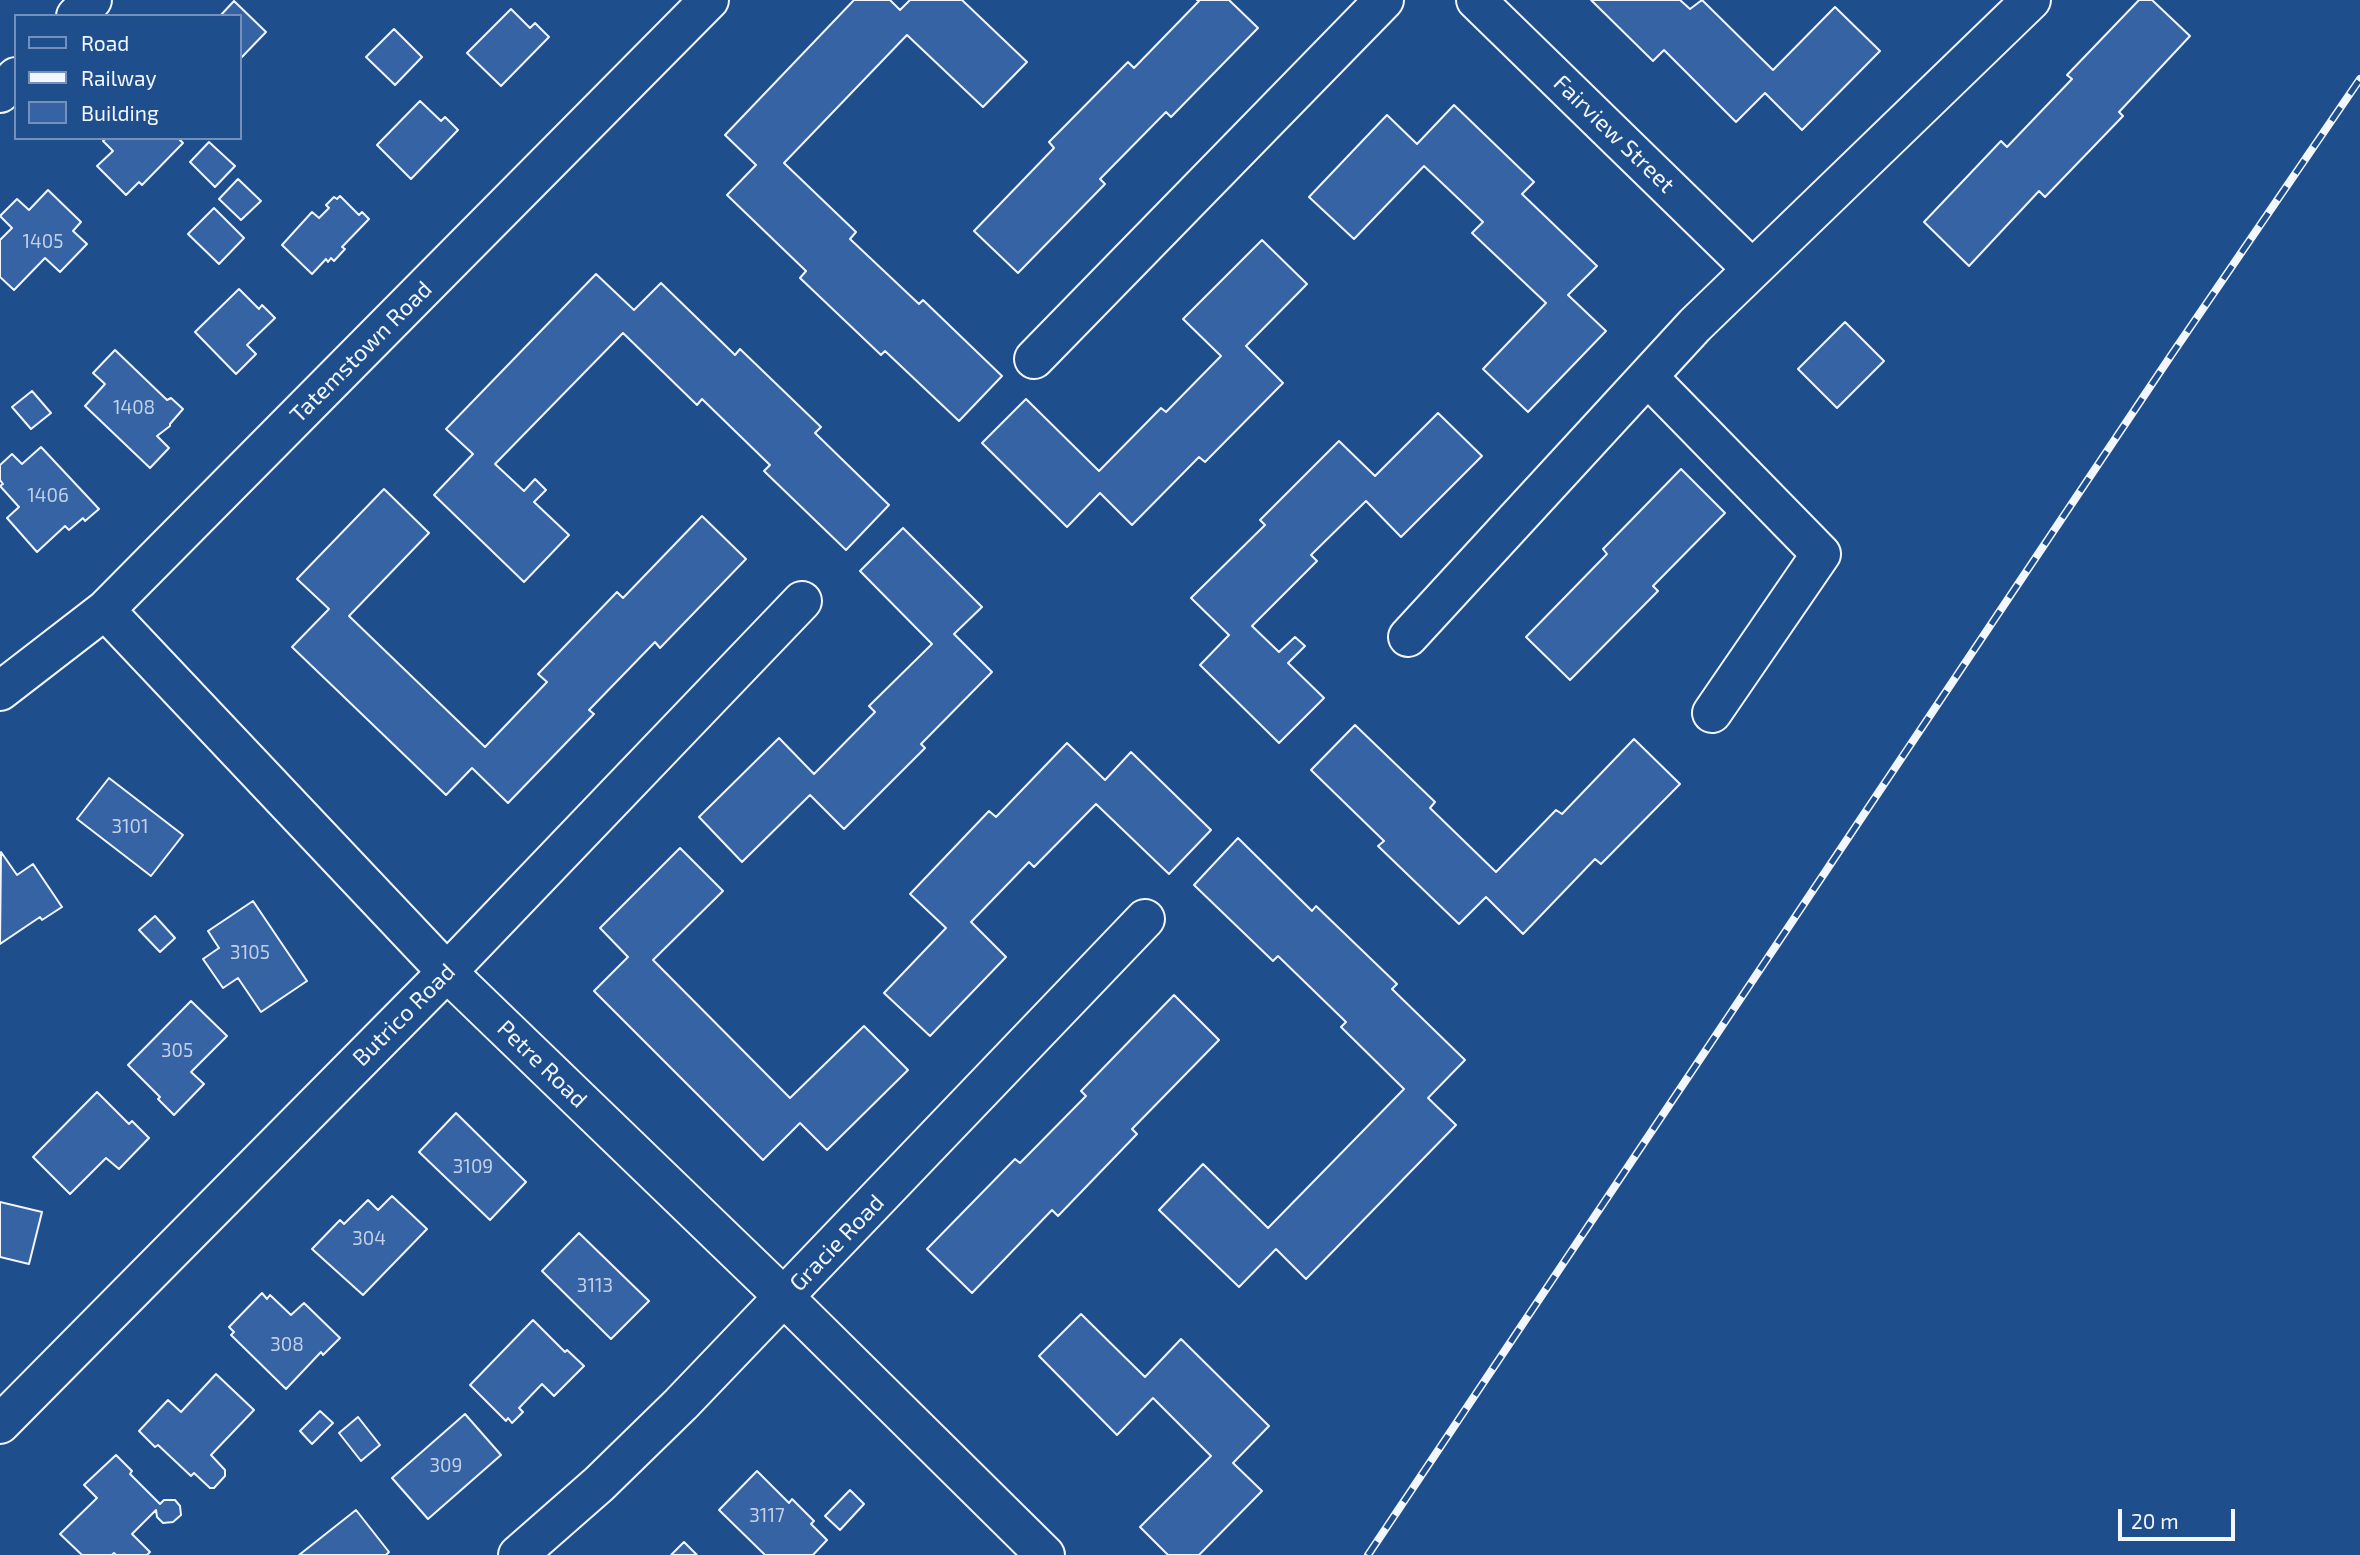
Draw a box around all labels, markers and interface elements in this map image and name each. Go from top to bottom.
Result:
legend [14,14,242,140]
text: Road [81,30,129,55]
text: Railway [81,65,157,90]
street label: Fairview Street [1548,69,1680,199]
text: Building [81,100,159,125]
house number: 1405 [23,231,63,253]
street label: Tatemstown Road [284,275,438,429]
house number: 1408 [113,397,155,419]
house number: 1406 [27,485,69,507]
house number: 3101 [111,816,149,838]
house number: 3105 [230,942,270,964]
street label: Butrico Road [347,958,461,1072]
street label: Petre Road [491,1015,593,1113]
house number: 305 [161,1040,193,1062]
house number: 3109 [453,1156,493,1178]
street label: Gracie Road [784,1189,890,1297]
house number: 304 [352,1228,386,1250]
house number: 3113 [577,1275,613,1297]
house number: 308 [270,1334,304,1356]
house number: 309 [430,1455,462,1477]
scale bar [2122,1496,2239,1540]
house number: 3117 [749,1505,785,1527]
text: 20 m [2131,1508,2179,1533]

